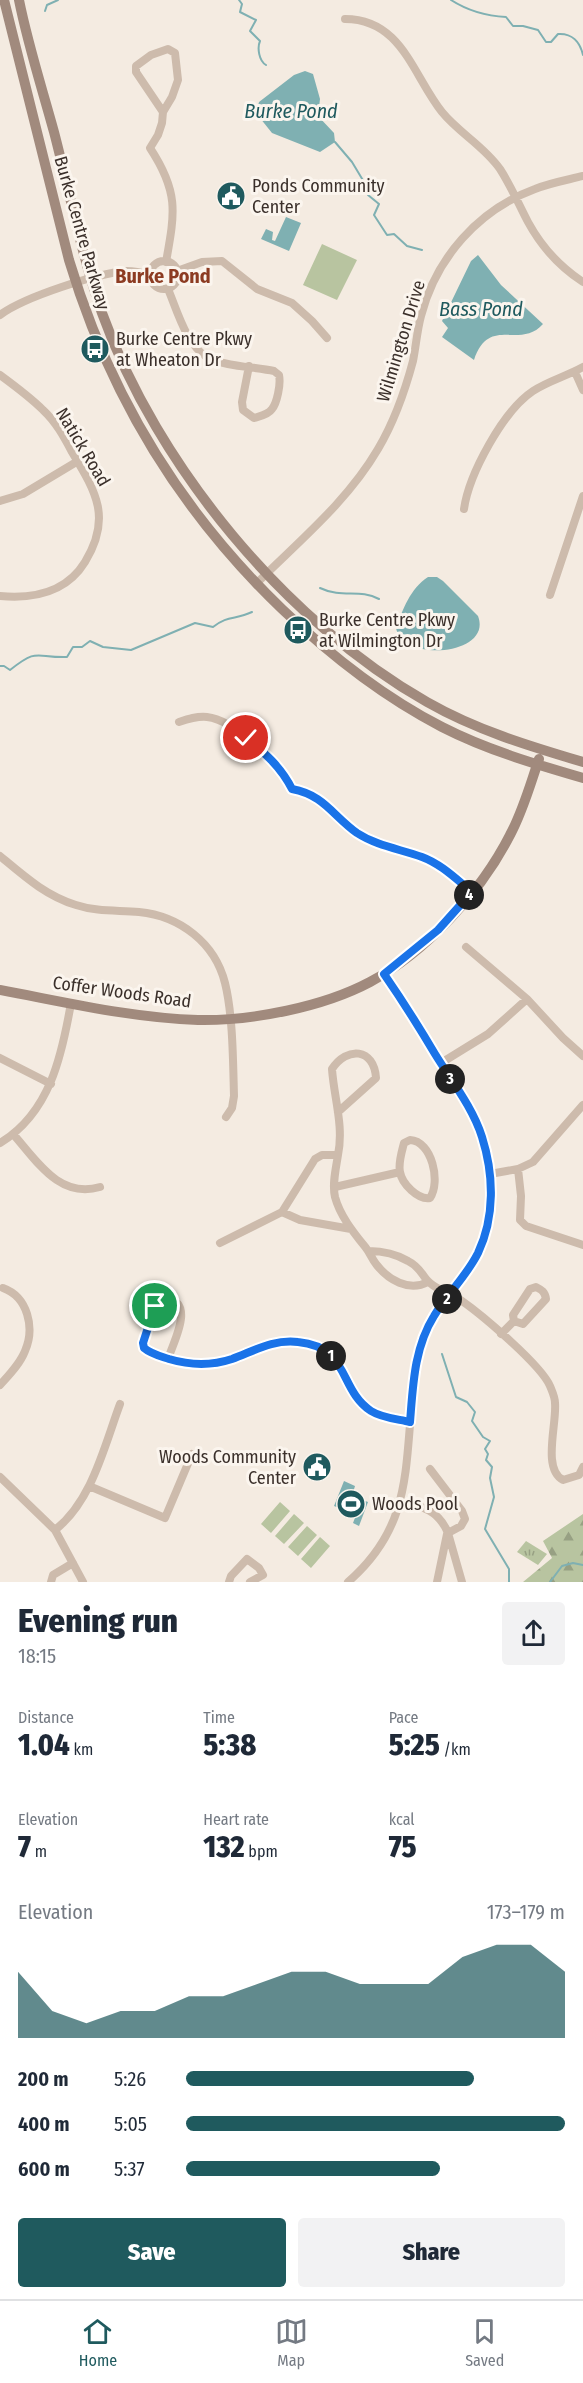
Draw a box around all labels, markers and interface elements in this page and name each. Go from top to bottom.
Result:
water label: Burke Pond [244,99,338,123]
street label: Burke Centre Parkway [50,154,114,312]
place label: Ponds Community Center [252,175,385,218]
public building icon: Ponds Community Center [215,180,247,212]
district label: Burke Pond [115,264,211,288]
street label: Wilmington Drive [372,277,430,404]
water label: Bass Pond [439,297,523,321]
place label: Burke Centre Pkwy at Wheaton Dr [116,328,252,371]
bus stop icon: Burke Centre Pkwy at Wheaton Dr [79,333,111,365]
street label: Natick Road [51,404,115,490]
place label: Burke Centre Pkwy at Wilmington Dr [319,609,455,652]
bus stop icon: Burke Centre Pkwy at Wilmington Dr [282,614,314,646]
pin [220,712,271,763]
icon: check [229,721,262,754]
pin: 4 [454,880,484,910]
text: 4 [465,885,473,904]
street label: Coffer Woods Road [51,971,193,1013]
pin: 3 [435,1064,465,1094]
text: 3 [446,1069,454,1088]
pin [129,1280,180,1331]
pin: 2 [432,1284,462,1314]
icon: arrive [138,1289,171,1322]
text: 2 [443,1289,451,1308]
pin: 1 [316,1341,346,1371]
text: 1 [328,1346,334,1365]
place label: Woods Community Center [159,1446,297,1489]
public building icon: Woods Community Center [301,1451,333,1483]
sports icon: Woods Pool [335,1488,367,1520]
place label: Woods Pool [372,1493,459,1515]
text: Evening run [18,1601,178,1641]
button: share [502,1602,565,1665]
text: 18:15 [18,1644,56,1668]
text: Distance [18,1708,74,1727]
text: Time [203,1708,235,1727]
text: Pace [389,1708,418,1727]
text: 1.04 [18,1727,70,1763]
text: 5:38 [203,1727,256,1763]
text: 5:25 [389,1727,440,1763]
text: km [70,1740,93,1759]
text: /km [440,1740,471,1759]
text: Elevation [18,1810,78,1829]
text: Heart rate [203,1810,269,1829]
text: kcal [389,1810,415,1829]
text: 7 [18,1829,31,1865]
text: 132 [203,1829,245,1865]
text: 75 [389,1829,416,1865]
text: m [31,1842,47,1861]
text: bpm [245,1842,278,1861]
text: Elevation [18,1900,93,1924]
text: 173–179 m [487,1900,565,1924]
text: 200 m [18,2067,69,2091]
text: 5:26 [114,2067,146,2091]
text: 400 m [18,2112,70,2136]
text: 5:05 [114,2112,147,2136]
text: 600 m [18,2157,70,2181]
text: 5:37 [114,2157,145,2181]
button: Save [18,2218,286,2287]
button: Share [298,2218,565,2287]
tab: Home [79,2315,117,2370]
tab: Map [275,2315,308,2370]
tab: Saved [465,2315,504,2370]

